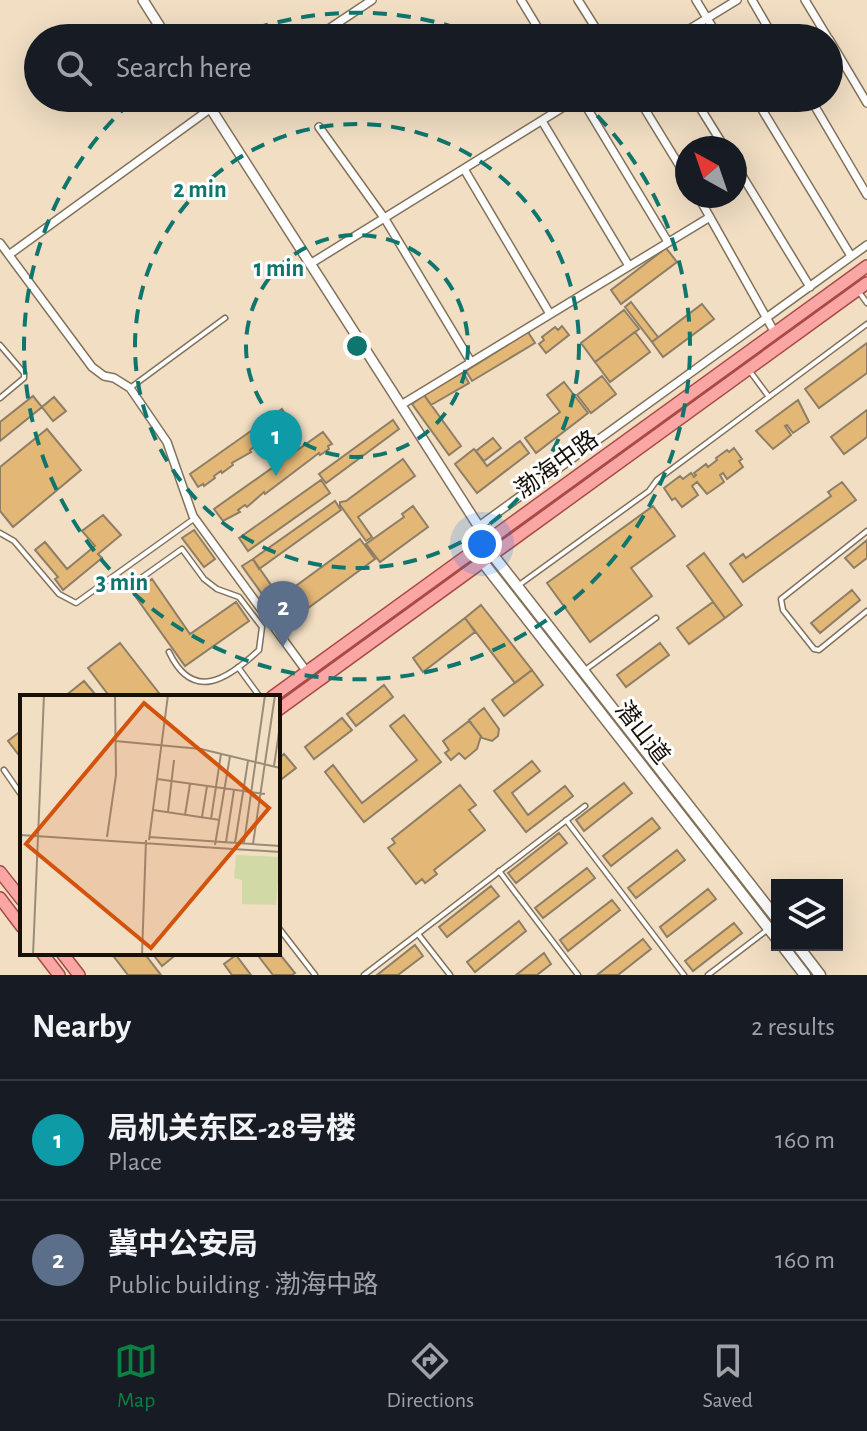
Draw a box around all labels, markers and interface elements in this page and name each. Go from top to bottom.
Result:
search box [24,24,843,112]
icon: search [52,46,96,90]
text: Search here [116,53,252,83]
north arrow [675,136,747,208]
text: 2 min [173,178,227,202]
text: 1 min [254,257,304,281]
centre of rings [343,332,371,360]
pin: 1 [250,410,302,476]
street label: 渤海中路 [510,425,603,503]
your location [462,524,502,564]
text: 3 min [96,571,148,595]
pin: 2 [257,581,309,647]
inset map [20,695,280,955]
street label: 潜山道 [610,696,675,769]
map controls [771,879,843,951]
button: layers [771,879,843,951]
text: Nearby [32,1010,131,1044]
text: 2 results [751,1014,835,1040]
text: 局机关东区-28号楼 [108,1114,356,1144]
text: 1 [53,1127,63,1153]
text: 160 m [775,1127,835,1153]
text: Place [108,1149,162,1175]
text: 冀中公安局 [108,1230,258,1260]
text: 2 [52,1247,64,1273]
text: 160 m [775,1247,835,1273]
text: Public building · 渤海中路 [108,1272,379,1298]
tab: Map [114,1339,158,1413]
tab: Directions [386,1339,474,1413]
tab: Saved [702,1339,753,1413]

